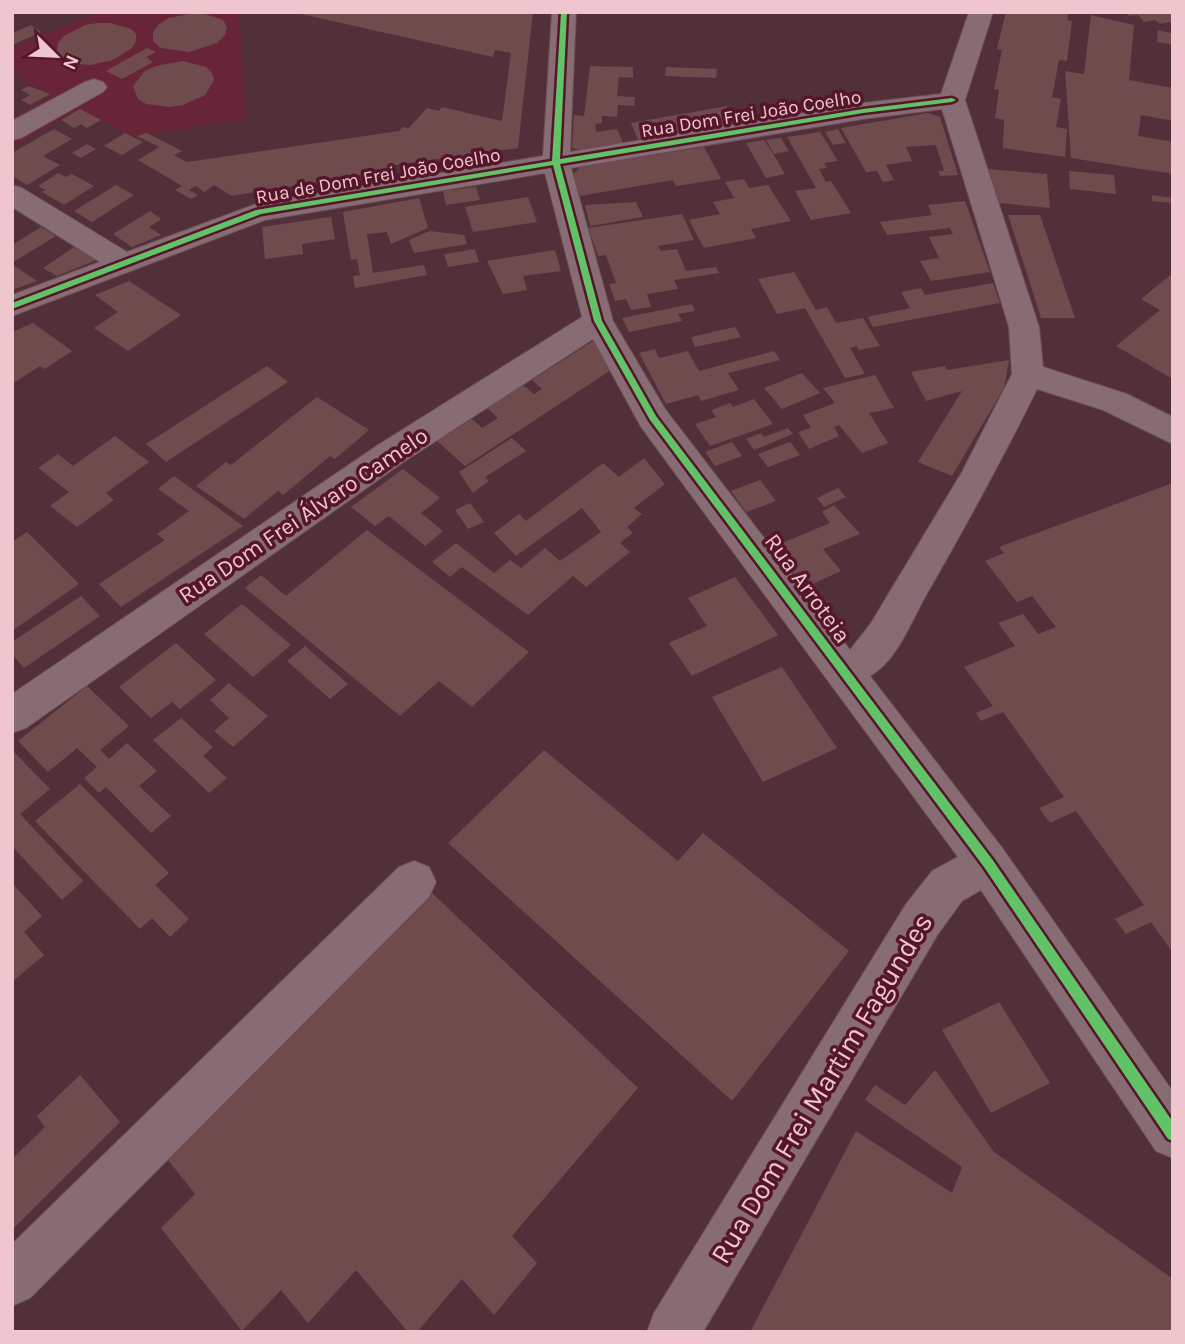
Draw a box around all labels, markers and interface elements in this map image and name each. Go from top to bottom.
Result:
north arrow [21,21,91,91]
text: N [58,52,83,73]
street label: Rua Dom Frei João Coelho [640,86,863,142]
street label: Rua de Dom Frei João Coelho [254,144,502,208]
street label: Rua Dom Frei Álvaro Camelo [174,422,433,609]
street label: Rua Arroteia [759,528,856,648]
street label: Rua Dom Frei Martim Fagundes [704,907,939,1269]

